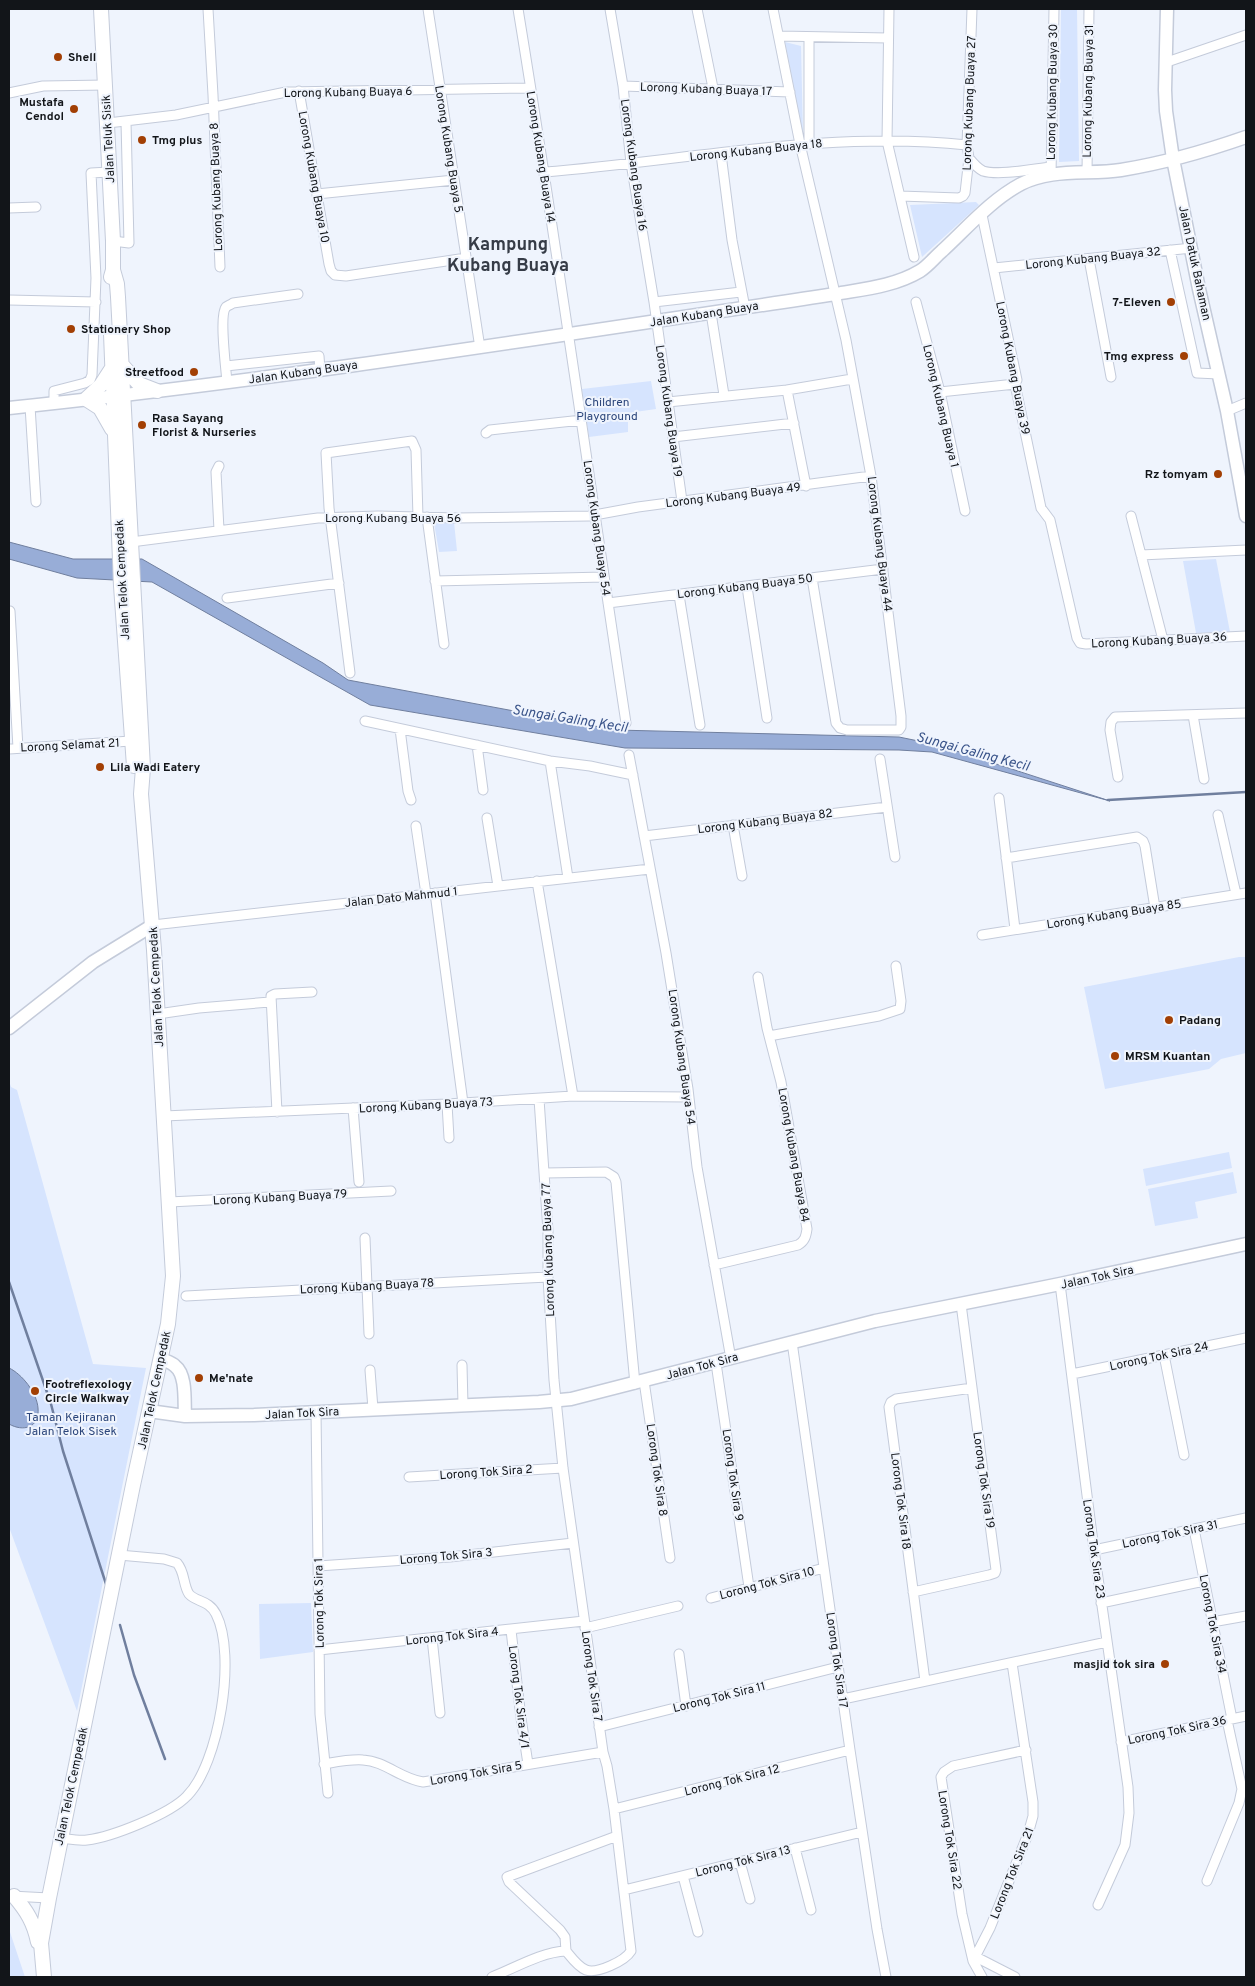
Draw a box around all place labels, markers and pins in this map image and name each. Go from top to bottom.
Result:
place label: Shell [68,50,96,66]
marker: Shell [52,51,64,63]
place label: Mustafa Cendol [19,95,64,125]
marker: Mustafa Cendol [68,103,80,115]
place label: Tmg plus [152,133,202,149]
marker: Tmg plus [136,134,148,146]
place label: 7-Eleven [1112,295,1161,311]
marker: 7-Eleven [1165,296,1177,308]
place label: Stationery Shop [81,322,171,338]
marker: Stationery Shop [65,323,77,335]
place label: Tmg express [1104,349,1174,365]
marker: Tmg express [1178,350,1190,362]
place label: Streetfood [125,365,184,381]
marker: Streetfood [188,366,200,378]
place label: Rasa Sayang Florist & Nurseries [152,411,256,441]
marker: Rasa Sayang Florist & Nurseries [136,419,148,431]
place label: Rz tomyam [1145,467,1208,483]
marker: Rz tomyam [1212,468,1224,480]
place label: Lila Wadi Eatery [110,760,201,776]
marker: Lila Wadi Eatery [94,761,106,773]
place label: Padang [1179,1013,1221,1029]
marker: Padang [1163,1014,1175,1026]
place label: MRSM Kuantan [1125,1049,1210,1065]
marker: MRSM Kuantan [1109,1050,1121,1062]
place label: Me'nate [209,1371,254,1387]
marker: Me'nate [193,1372,205,1384]
place label: Footreflexology Circle Walkway [45,1377,132,1407]
marker: Footreflexology Circle Walkway [29,1385,41,1397]
place label: masjid tok sira [1073,1657,1155,1673]
marker: masjid tok sira [1159,1658,1171,1670]

